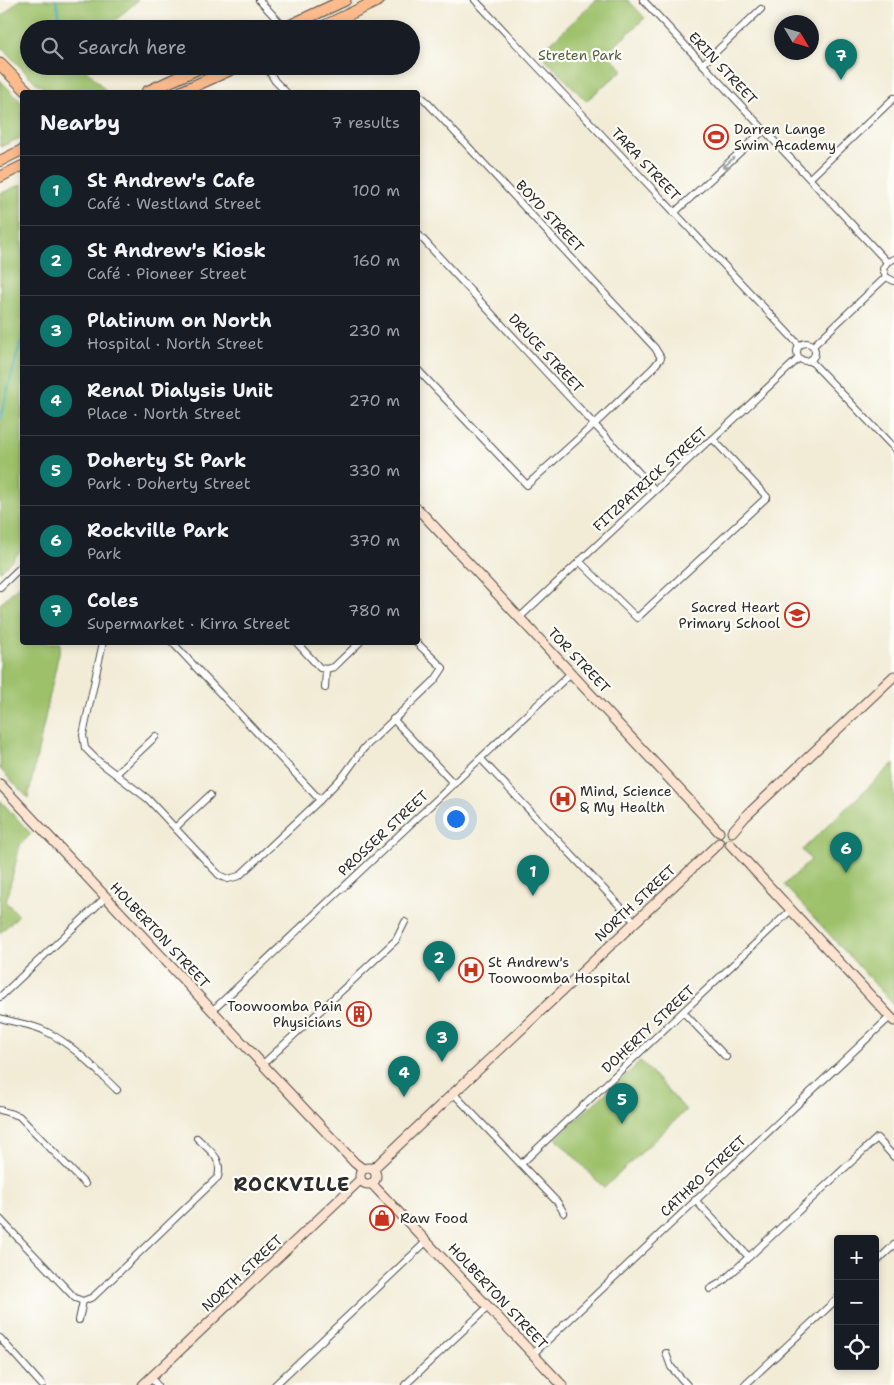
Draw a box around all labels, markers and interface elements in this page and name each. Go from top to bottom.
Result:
north arrow [774,15,819,60]
search box [20,20,420,75]
street label: ERIN STREET [685,28,761,108]
icon: search [38,34,66,62]
text: Search here [78,35,187,60]
pin: 7 [825,39,857,80]
park label: Streten Park [538,46,622,64]
text: Nearby [40,109,120,137]
text: 7 results [331,112,400,133]
place label: Darren Lange Swim Academy [734,120,836,154]
street label: TARA STREET [608,124,685,204]
sports icon: Darren Lange Swim Academy [703,124,729,150]
one-way arrow [722,158,735,169]
text: St Andrew's Cafe [87,168,255,193]
street label: BOYD STREET [512,176,588,256]
text: 1 [52,180,60,201]
text: 100 m [352,180,400,201]
text: Café · Westland Street [87,193,261,214]
text: St Andrew's Kiosk [87,238,266,263]
text: 2 [50,250,62,271]
text: 160 m [353,250,400,271]
text: Café · Pioneer Street [87,263,247,284]
text: Platinum on North [87,308,272,333]
street label: DRUCE STREET [505,310,588,397]
text: 3 [50,320,62,341]
text: 230 m [348,320,400,341]
text: Hospital · North Street [87,333,264,354]
text: Renal Dialysis Unit [87,378,273,403]
text: 4 [50,390,62,411]
text: 270 m [349,390,400,411]
text: Place · North Street [87,403,241,424]
street label: FITZPATRICK STREET [589,423,711,535]
text: Doherty St Park [87,448,246,473]
text: 5 [51,460,61,481]
text: 330 m [348,460,400,481]
text: Park · Doherty Street [87,473,251,494]
text: Rockville Park [87,518,229,543]
text: 6 [50,530,62,551]
text: 370 m [349,530,400,551]
text: Park [87,543,121,564]
text: Coles [87,588,138,613]
place label: Sacred Heart Primary School [679,598,781,632]
text: 7 [50,600,62,621]
text: 780 m [348,600,400,621]
school or university icon: Sacred Heart Primary School [784,602,810,628]
text: Supermarket · Kirra Street [87,613,290,634]
street label: TOR STREET [544,623,614,697]
place label: Mind, Science & My Health [580,782,672,816]
street label: PROSSER STREET [334,786,432,880]
hospital icon: Mind, Science & My Health [550,786,576,812]
your location [443,806,469,832]
pin: 6 [830,832,862,873]
pin: 1 [517,855,549,896]
street label: NORTH STREET [591,861,680,945]
street label: HOLBERTON STREET [106,878,214,992]
pin: 2 [423,941,455,982]
place label: St Andrew's Toowoomba Hospital [488,953,631,987]
hospital icon: St Andrew's Toowoomba Hospital [458,957,484,983]
street label: DOHERTY STREET [598,981,699,1077]
place label: Toowoomba Pain Physicians [227,997,342,1031]
building icon: Toowoomba Pain Physicians [346,1001,372,1027]
pin: 3 [426,1021,458,1062]
pin: 4 [388,1056,420,1097]
pin: 5 [606,1083,638,1124]
street label: CATHRO STREET [656,1131,750,1221]
district label: ROCKVILLE [234,1172,350,1197]
shop icon: Raw Food [369,1205,395,1231]
place label: Raw Food [400,1209,468,1227]
street label: NORTH STREET [198,1231,287,1315]
map controls [834,1235,879,1370]
button: + [834,1235,879,1280]
street label: HOLBERTON STREET [444,1239,552,1353]
button: − [834,1280,879,1325]
button: locate [834,1325,879,1370]

